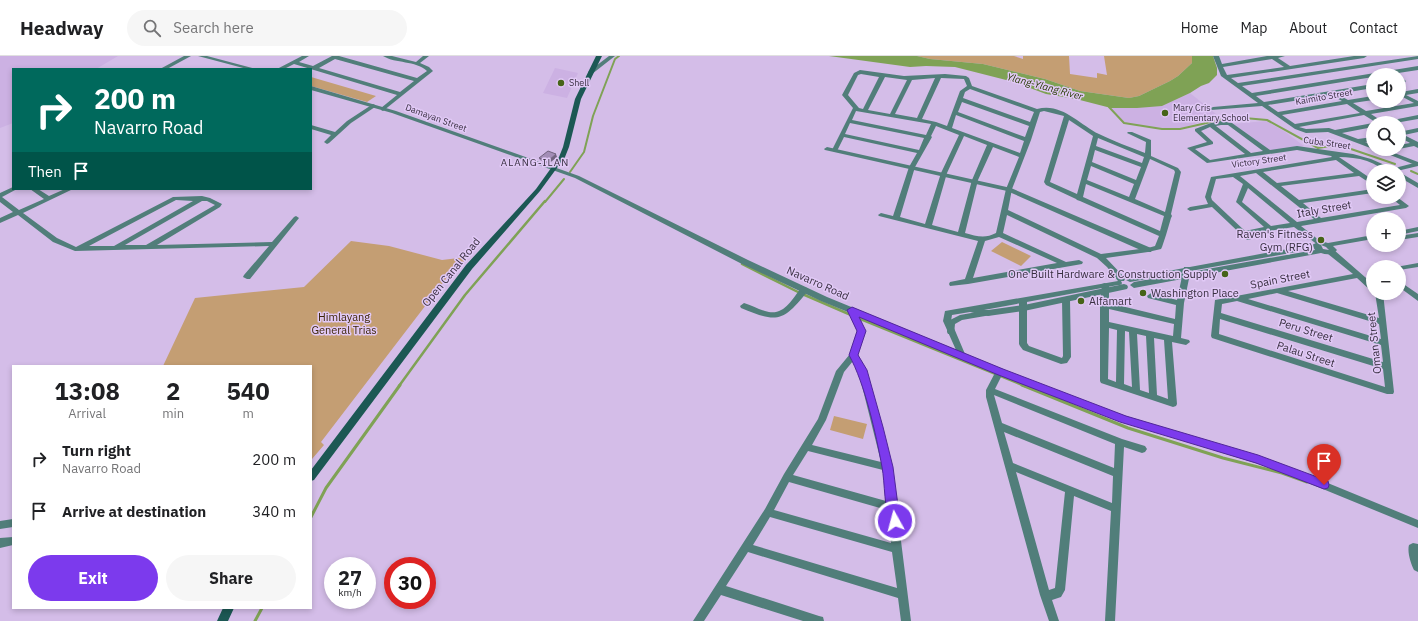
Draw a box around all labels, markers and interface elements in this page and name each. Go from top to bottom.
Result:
search box [127,10,407,46]
text: Headway [20,16,103,40]
icon: search [141,17,163,39]
text: Search here [173,18,254,37]
text: Home [1181,19,1218,37]
text: Map [1240,19,1267,37]
text: About [1289,19,1327,37]
text: Contact [1349,19,1398,37]
map controls [1366,68,1406,300]
button: sound [1366,68,1406,108]
water label: Ylang-Ylang River [1006,70,1085,103]
place label: Shell [569,77,590,88]
marker: Shell [556,78,566,88]
text: 200 m [94,80,176,117]
icon: right [28,84,80,136]
street label: Kaimito Street [1295,86,1353,107]
street label: Damayan Street [404,101,468,134]
place label: Mary Cris Elementary School [1173,102,1249,123]
marker: Mary Cris Elementary School [1160,108,1170,118]
text: Navarro Road [94,116,203,139]
button: search [1366,116,1406,156]
street label: Cuba Street [1303,134,1351,151]
street label: Victory Street [1231,151,1287,170]
district label: ALANG-ILAN [501,156,569,169]
icon: arrive [70,160,92,182]
text: Then [28,162,62,181]
button: layers [1366,164,1406,204]
street label: Italy Street [1296,197,1353,221]
button: + [1366,212,1406,252]
place label: Raven's Fitness Gym (RFG) [1237,227,1313,254]
street label: Open Canal Road [419,235,483,309]
marker: Raven's Fitness Gym (RFG) [1316,235,1326,245]
button: − [1366,260,1406,300]
street label: Navarro Road [785,263,851,303]
street label: Spain Street [1249,266,1311,292]
place label: One Built Hardware & Construction Supply [1008,267,1218,281]
marker: One Built Hardware & Construction Supply [1220,269,1230,279]
place label: Washington Place [1151,286,1239,300]
marker: Washington Place [1138,288,1148,298]
place label: Alfamart [1089,294,1132,308]
marker: Alfamart [1076,296,1086,306]
park label: Himlayang General Trias [311,310,377,337]
street label: Oman Street [1364,311,1384,375]
street label: Peru Street [1277,315,1335,345]
street label: Palau Street [1275,338,1337,370]
text: 13:08 [54,375,120,407]
text: 2 [166,375,180,407]
text: 540 [226,375,270,407]
text: Arrival [68,405,106,422]
text: min [162,405,184,422]
text: m [242,405,254,422]
text: Turn right [62,441,131,460]
pin [1307,444,1341,485]
icon: right [28,448,50,470]
text: 200 m [252,450,296,469]
icon: arrive [1313,450,1335,472]
text: Navarro Road [62,460,141,477]
icon: arrive [28,500,50,522]
position arrow [874,500,916,542]
text: Arrive at destination [62,502,206,521]
text: 340 m [252,502,296,521]
button: Exit [28,555,158,601]
button: Share [166,555,296,601]
speed limit sign: 30 [384,557,436,609]
text: 27 [338,564,362,591]
text: km/h [338,586,362,599]

